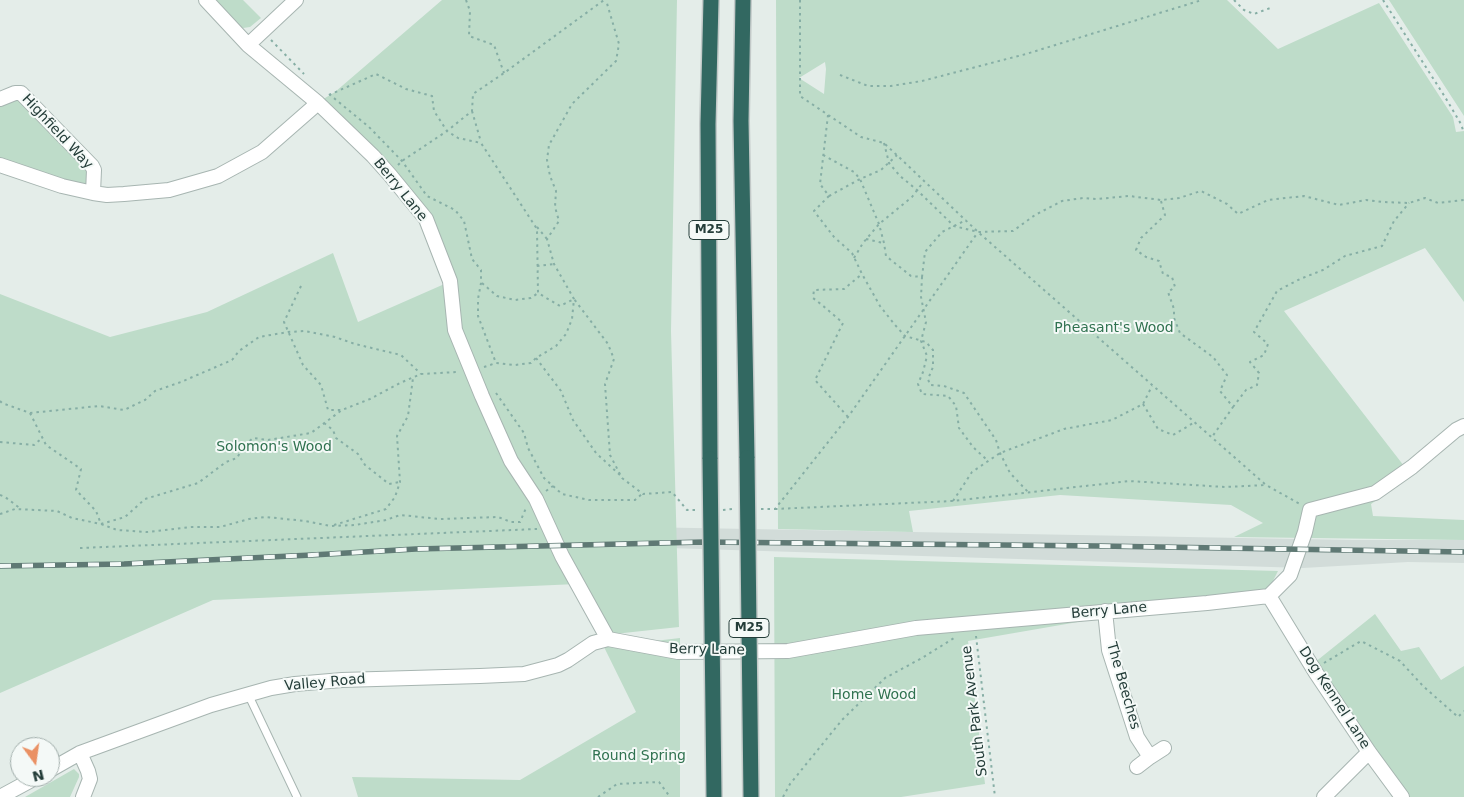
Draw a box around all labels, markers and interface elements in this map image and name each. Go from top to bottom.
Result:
street label: Highfield Way [18,91,96,173]
street label: Berry Lane [370,155,430,225]
road number: M25 [689,220,729,240]
park label: Pheasant's Wood [1054,320,1174,336]
park label: Solomon's Wood [216,439,332,455]
street label: Berry Lane [1070,599,1148,623]
road number: M25 [729,618,769,638]
street label: Berry Lane [669,641,745,659]
street label: The Beeches [1103,641,1143,731]
street label: Dog Kennel Lane [1295,644,1373,752]
street label: South Park Avenue [959,645,991,777]
street label: Valley Road [284,671,366,695]
park label: Home Wood [832,687,916,703]
north arrow [10,737,60,787]
park label: Round Spring [592,748,686,764]
text: N [31,766,46,785]

